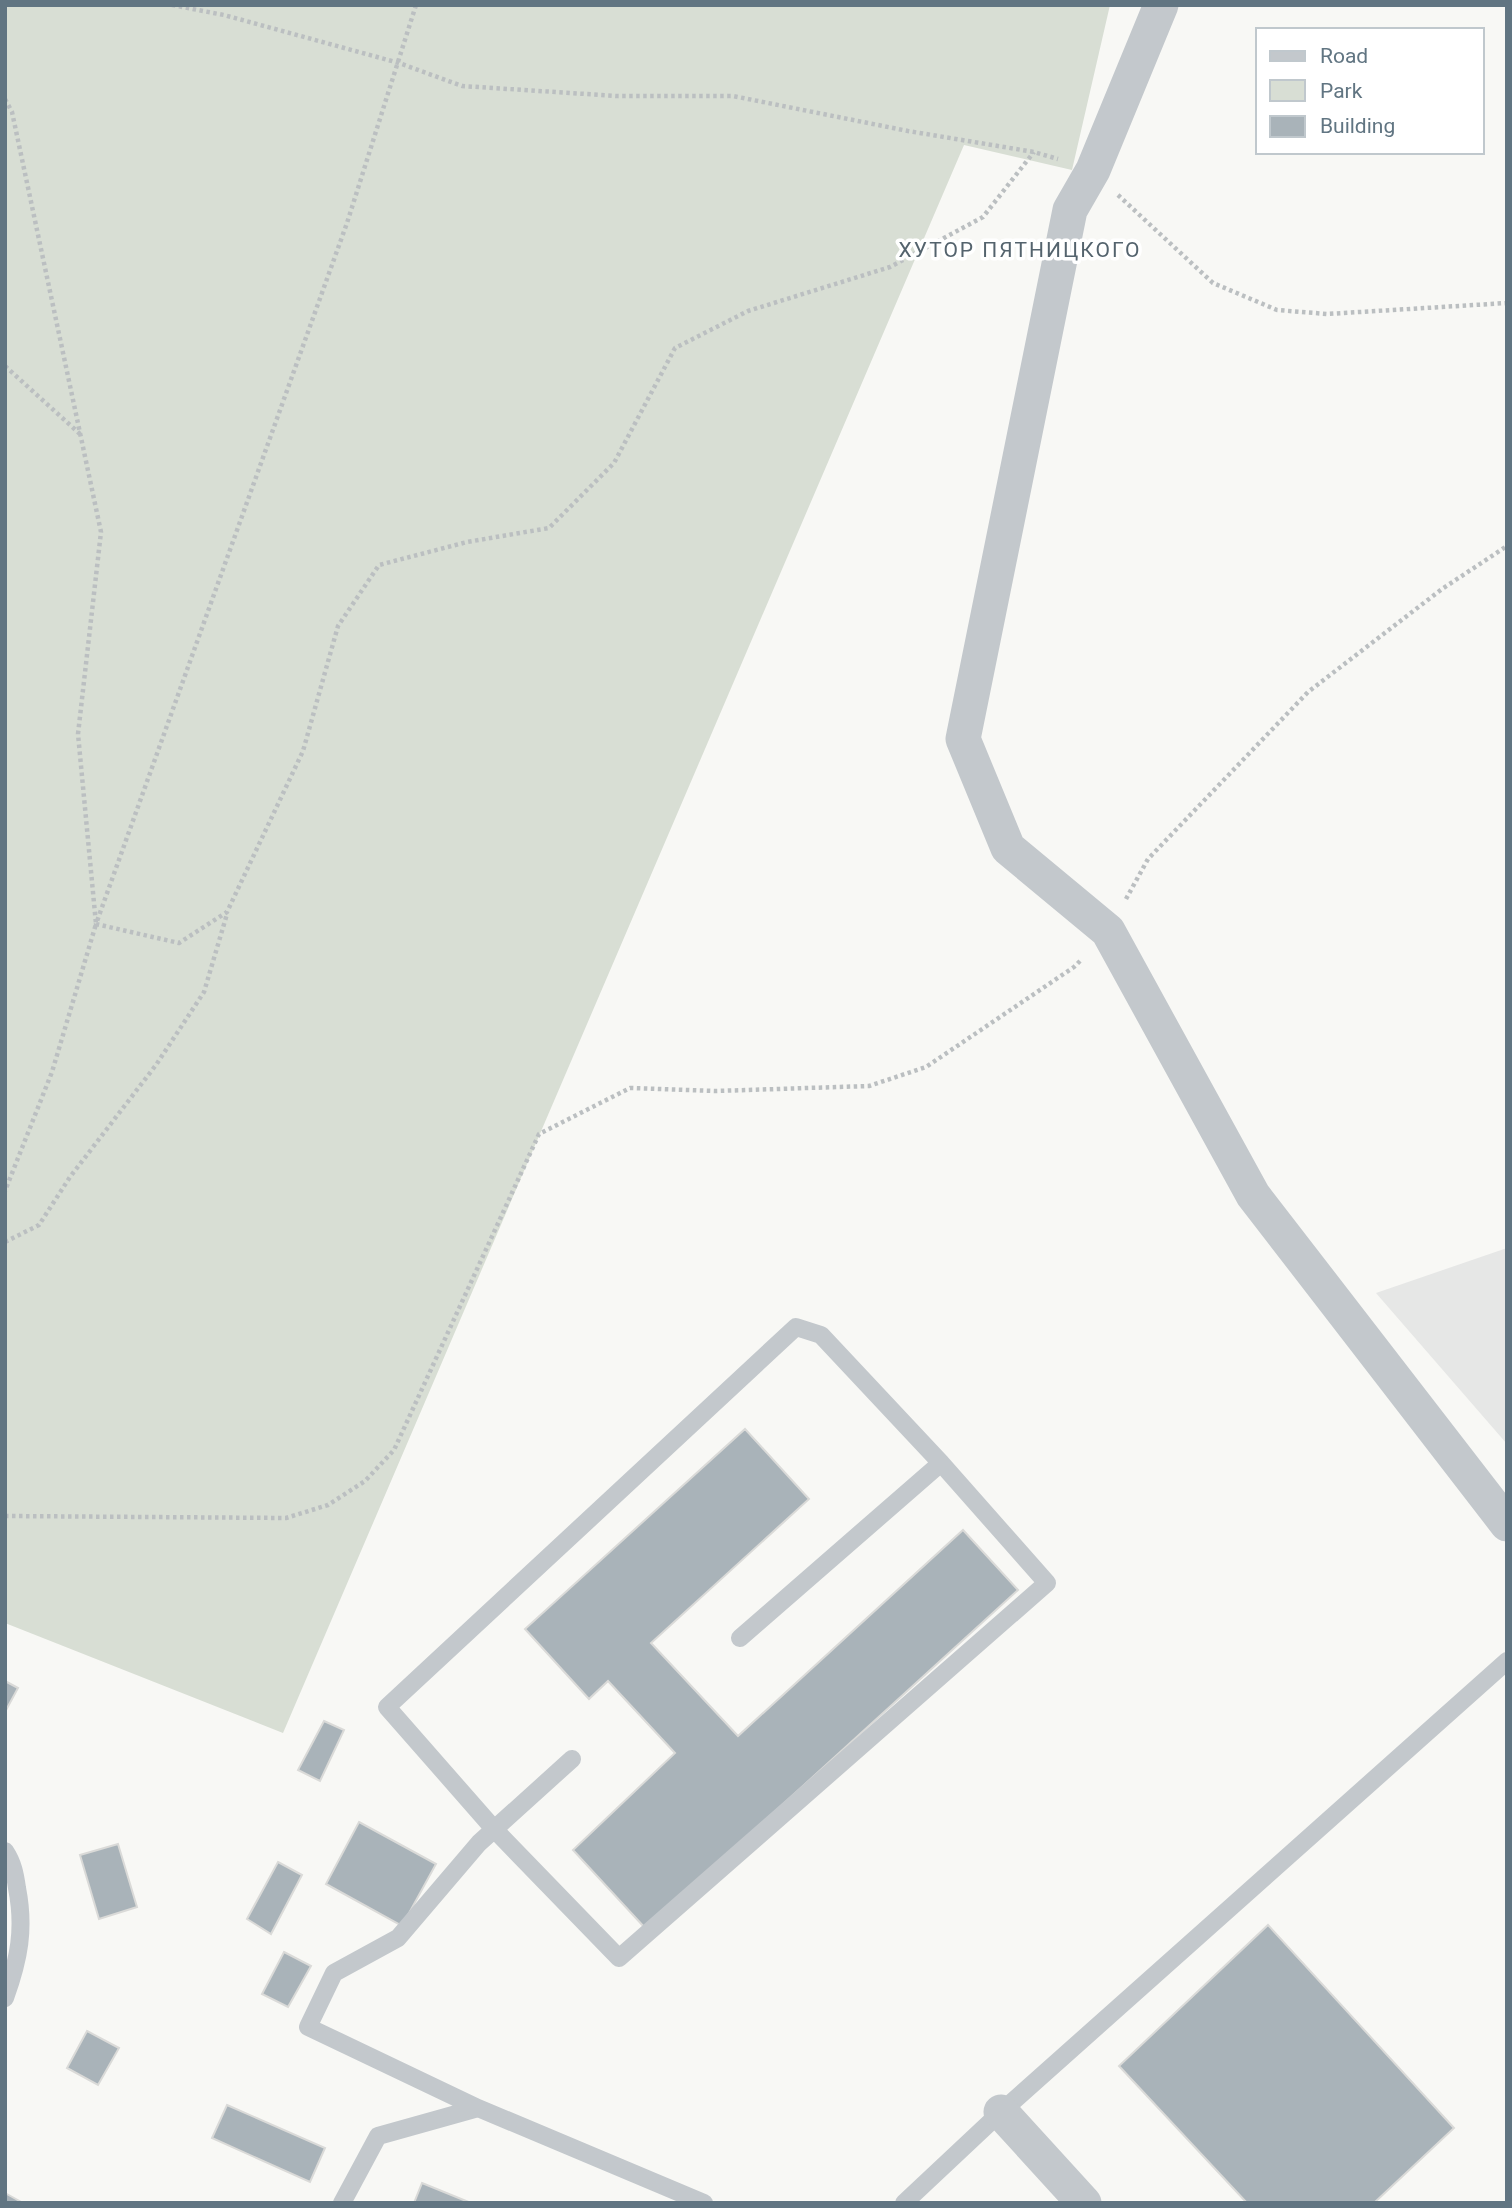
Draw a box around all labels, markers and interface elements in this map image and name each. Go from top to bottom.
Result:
legend [1256,28,1484,154]
text: Road [1320,44,1368,68]
text: Park [1320,79,1363,103]
text: Building [1320,114,1395,138]
district label: ХУТОР ПЯТНИЦКОГО [899,238,1141,262]

